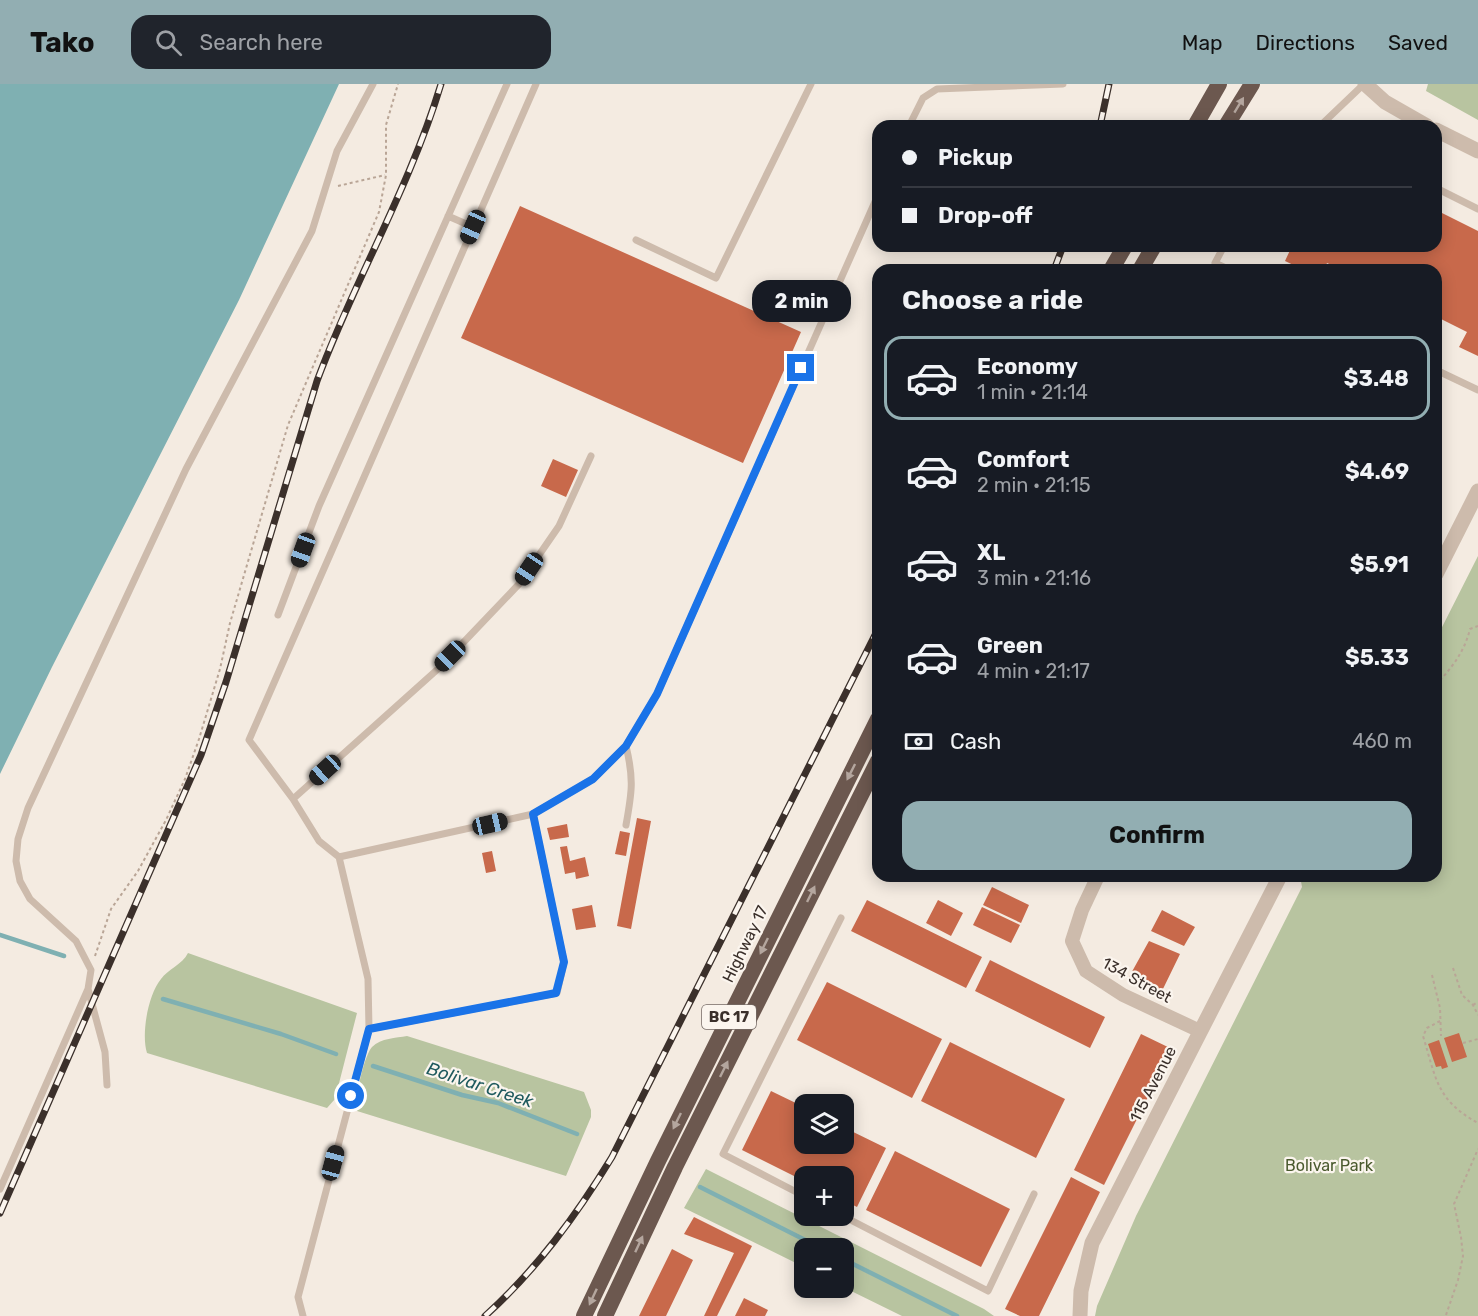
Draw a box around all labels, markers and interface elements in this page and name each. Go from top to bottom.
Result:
search box [131,15,551,69]
text: Tako [30,26,95,59]
icon: search [152,26,185,59]
text: Search here [200,29,323,56]
text: Map [1182,30,1223,55]
text: Directions [1256,30,1355,55]
text: Saved [1388,30,1448,55]
one-way arrow [1234,96,1244,113]
text: Pickup [938,144,1013,171]
text: Drop-off [938,202,1033,229]
car [457,207,489,247]
callout: 2 min [752,281,850,323]
text: Choose a ride [902,284,1083,316]
text: 2 min [774,289,829,313]
icon: car [905,351,959,405]
text: Economy [977,353,1078,380]
route end [787,354,814,381]
text: $3.48 [1344,365,1409,392]
text: 1 min · 21:14 [977,380,1088,404]
icon: car [905,444,959,498]
text: Comfort [977,446,1069,473]
text: $4.69 [1345,458,1409,485]
text: 2 min · 21:15 [977,473,1091,497]
car [288,530,318,570]
icon: car [905,537,959,591]
text: XL [977,539,1005,566]
car [511,549,547,589]
text: $5.91 [1350,551,1409,578]
text: 3 min · 21:16 [977,566,1091,590]
icon: car [905,630,959,684]
text: Green [977,632,1043,659]
car [431,637,469,675]
text: $5.33 [1345,644,1409,671]
text: 4 min · 21:17 [977,659,1090,683]
icon: cash [902,725,935,758]
text: Cash [950,728,1001,755]
text: 460 m [1352,729,1412,753]
car [306,751,344,789]
one-way arrow [846,763,856,780]
button: Confirm [902,801,1412,870]
car [470,811,510,837]
one-way arrow [806,886,816,903]
street label: Highway 17 [718,902,772,986]
one-way arrow [760,938,769,955]
street label: 134 Street [1099,953,1175,1007]
road number: BC 17 [702,1005,756,1029]
street label: 115 Avenue [1126,1043,1180,1125]
water label: Bolivar Creek [424,1057,537,1113]
one-way arrow [720,1060,729,1077]
route start [337,1082,364,1109]
map controls [794,1094,854,1298]
button: layers [794,1094,854,1154]
one-way arrow [673,1112,682,1129]
car [320,1143,346,1183]
park label: Bolivar Park [1285,1156,1374,1175]
button: + [794,1166,854,1226]
one-way arrow [634,1236,643,1253]
button: − [794,1238,854,1298]
one-way arrow [589,1288,598,1305]

